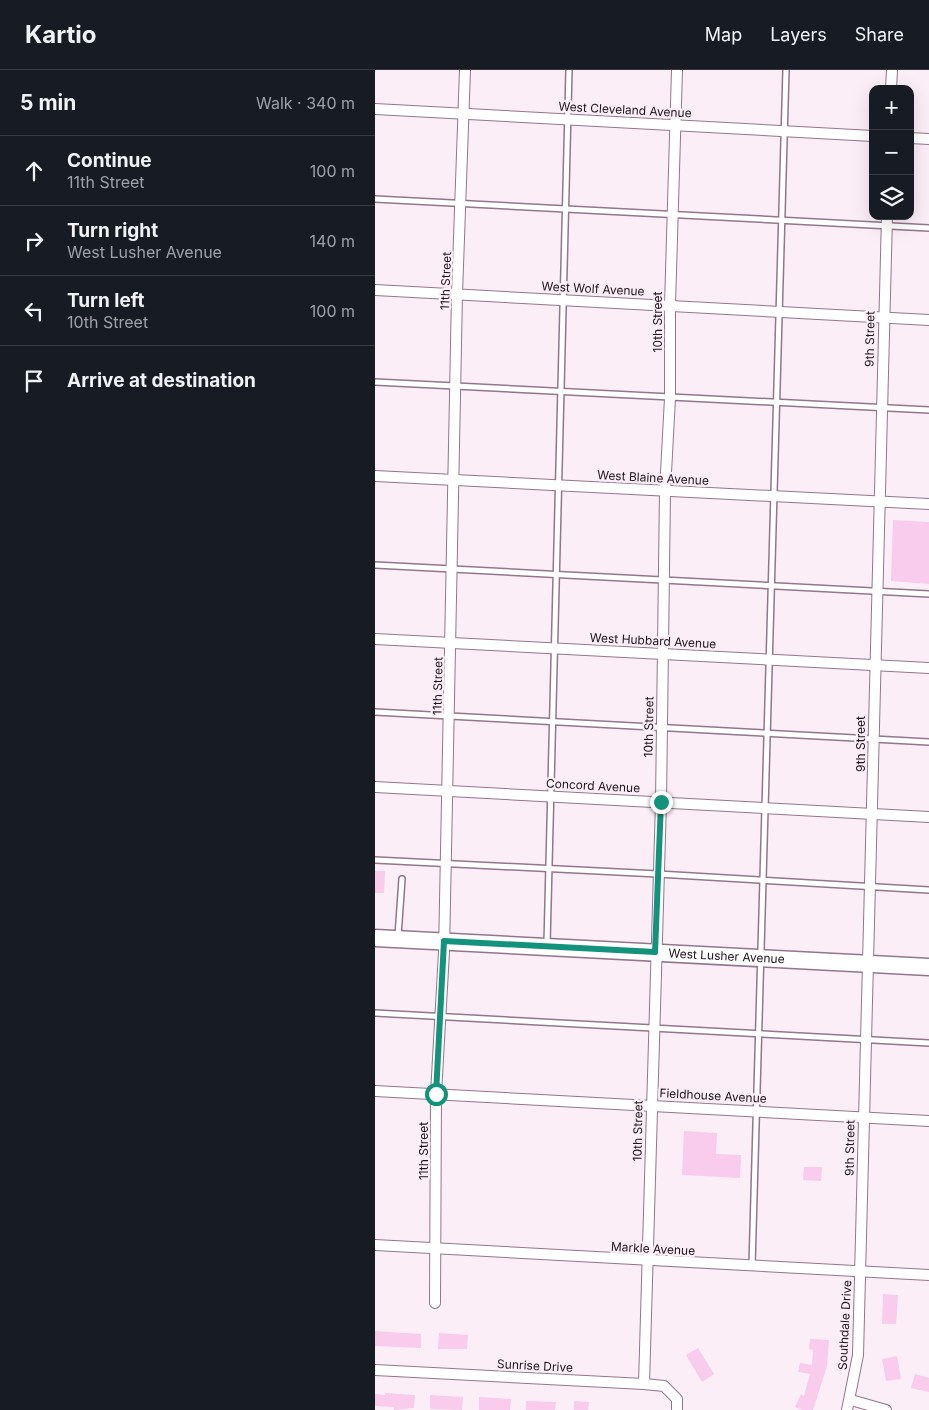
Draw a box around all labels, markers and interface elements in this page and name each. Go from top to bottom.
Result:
text: Kartio [25,20,96,49]
text: Map [705,24,742,45]
text: Layers [770,24,827,45]
text: Share [855,24,904,45]
map controls [869,85,914,220]
button: + [869,85,914,130]
text: 5 min [20,90,76,115]
text: Walk · 340 m [256,93,355,113]
street label: West Cleveland Avenue [558,99,692,120]
button: − [869,130,914,175]
text: Continue [67,149,152,172]
icon: ahead [20,157,48,185]
text: 100 m [310,161,355,181]
text: 11th Street [67,172,145,192]
button: layers [869,175,914,220]
text: Turn right [67,219,158,242]
icon: right [20,227,48,255]
text: 140 m [310,231,355,251]
text: West Lusher Avenue [67,242,222,262]
street label: 11th Street [437,252,454,310]
street label: West Wolf Avenue [541,278,645,299]
text: Turn left [67,289,145,312]
street label: 10th Street [650,291,665,352]
icon: left [20,297,48,325]
text: 100 m [310,301,355,321]
street label: 9th Street [862,311,877,367]
text: 10th Street [67,312,148,332]
icon: arrive [20,367,48,395]
text: Arrive at destination [67,369,256,392]
street label: West Blaine Avenue [597,467,709,488]
street label: West Hubbard Avenue [589,630,717,651]
street label: 11th Street [429,657,446,715]
street label: 10th Street [640,696,657,758]
street label: 9th Street [853,716,868,772]
street label: Concord Avenue [546,776,641,795]
route end [650,791,673,814]
street label: West Lusher Avenue [668,945,785,966]
route start [425,1083,448,1106]
street label: Fieldhouse Avenue [659,1085,767,1106]
street label: 10th Street [629,1100,646,1162]
street label: 9th Street [842,1120,857,1176]
street label: 11th Street [416,1122,431,1180]
street label: Markle Avenue [611,1239,696,1258]
street label: Southdale Drive [835,1280,854,1370]
street label: Sunrise Drive [497,1356,573,1375]

